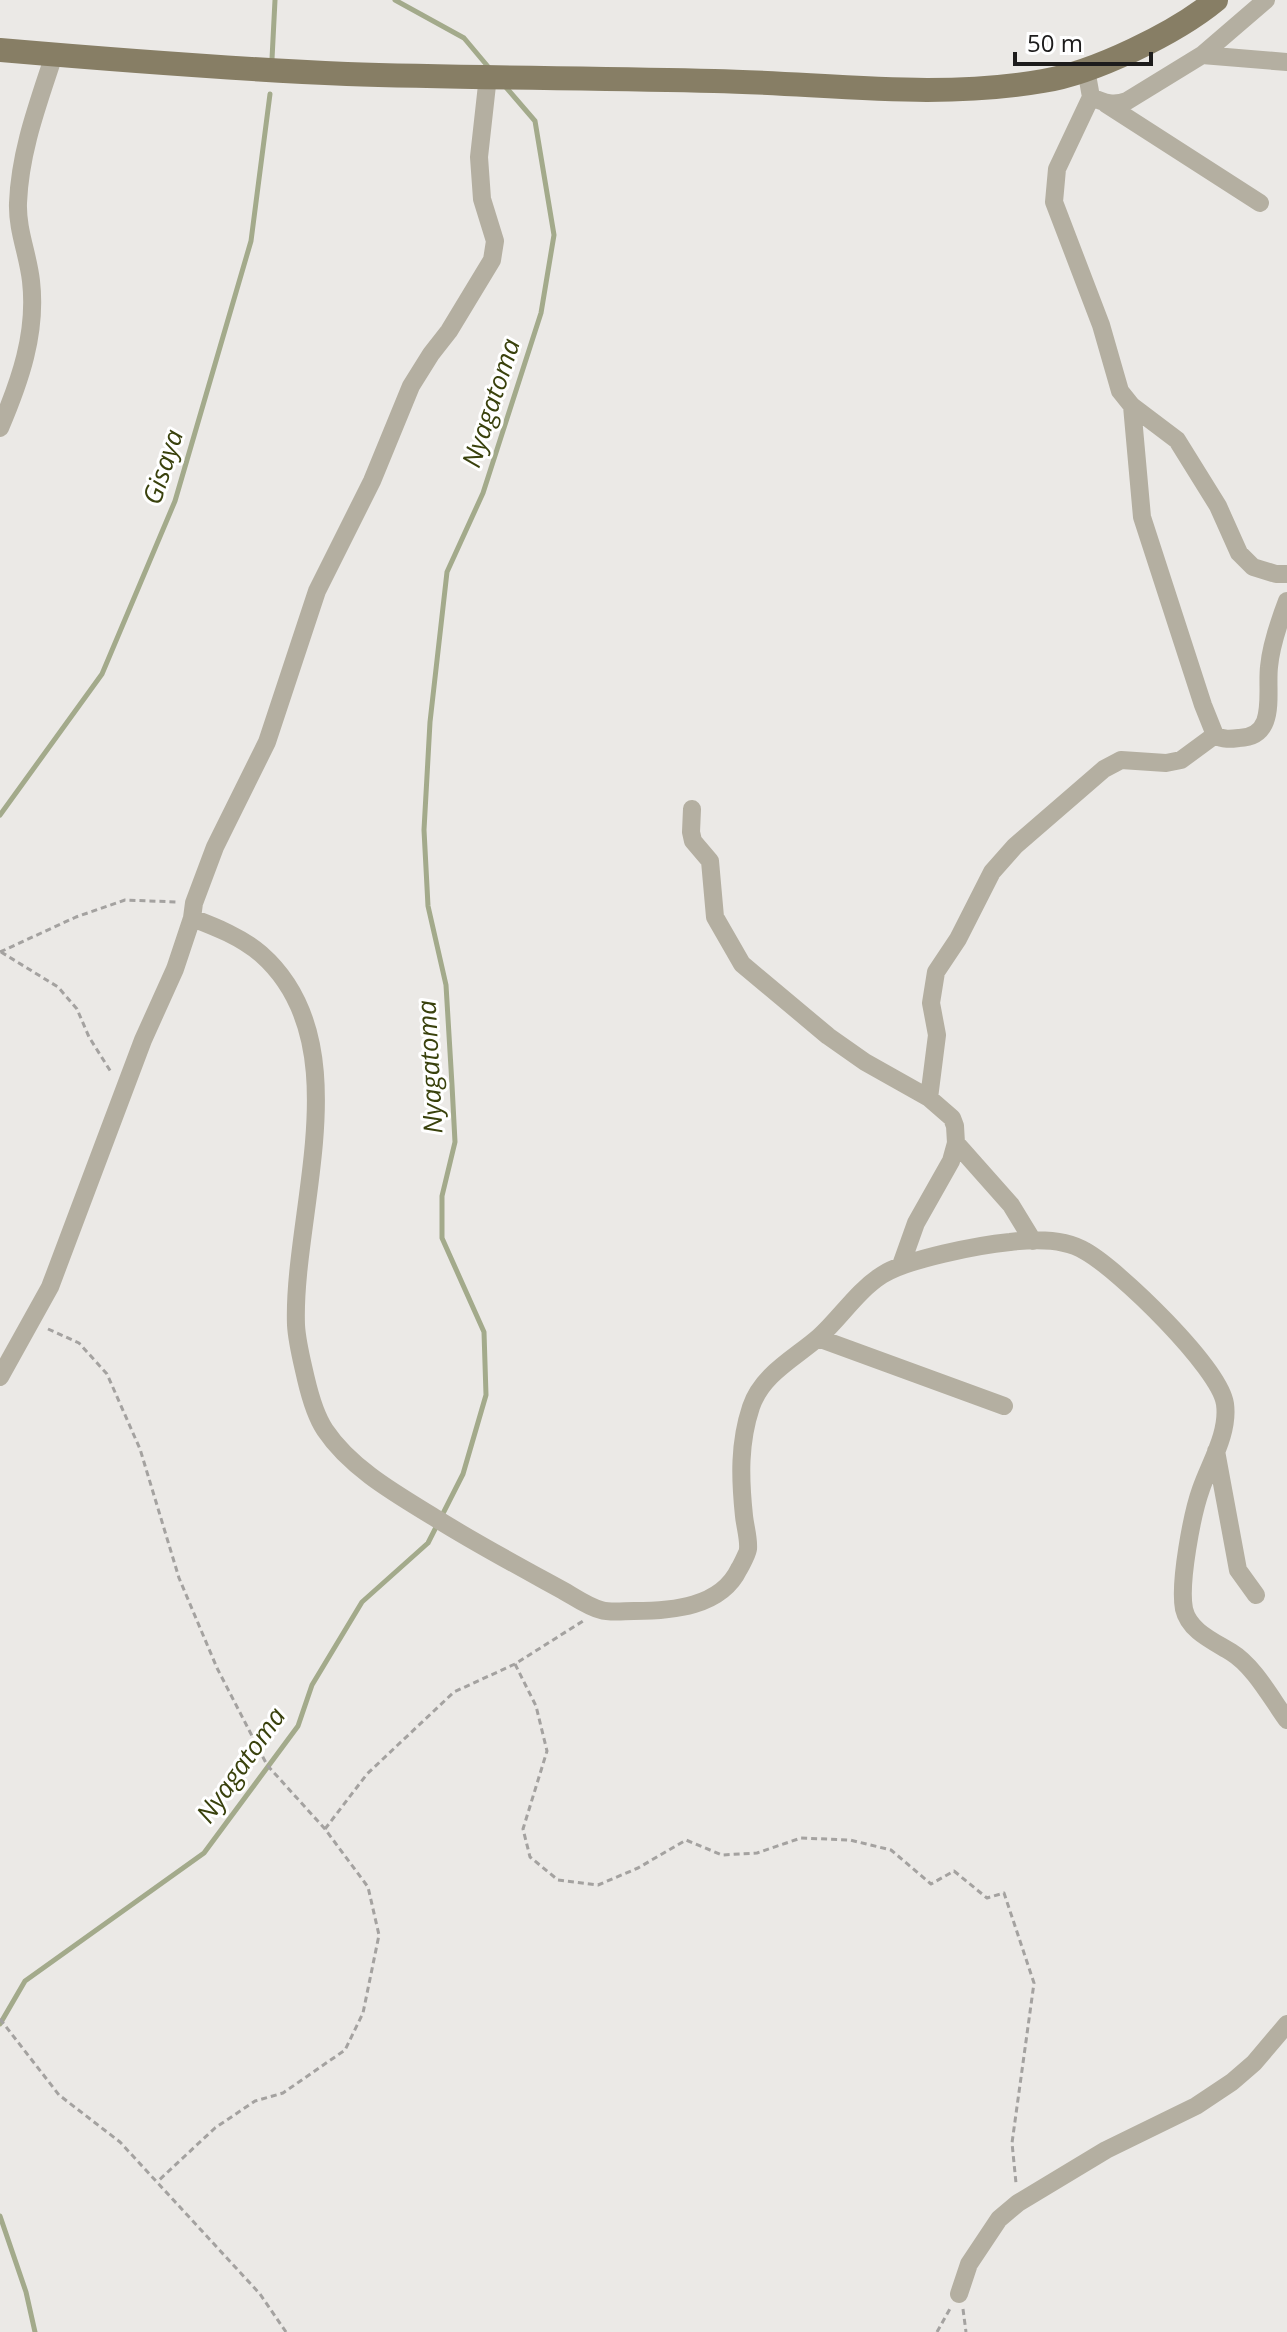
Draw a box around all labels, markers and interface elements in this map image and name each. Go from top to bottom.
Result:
scale bar [1015,16,1151,66]
text: 50 m [1027,26,1083,59]
water label: Nyagatoma [452,333,528,472]
water label: Gisaya [133,424,191,509]
water label: Nyagatoma [408,999,450,1135]
water label: Nyagatoma [187,1699,293,1830]

